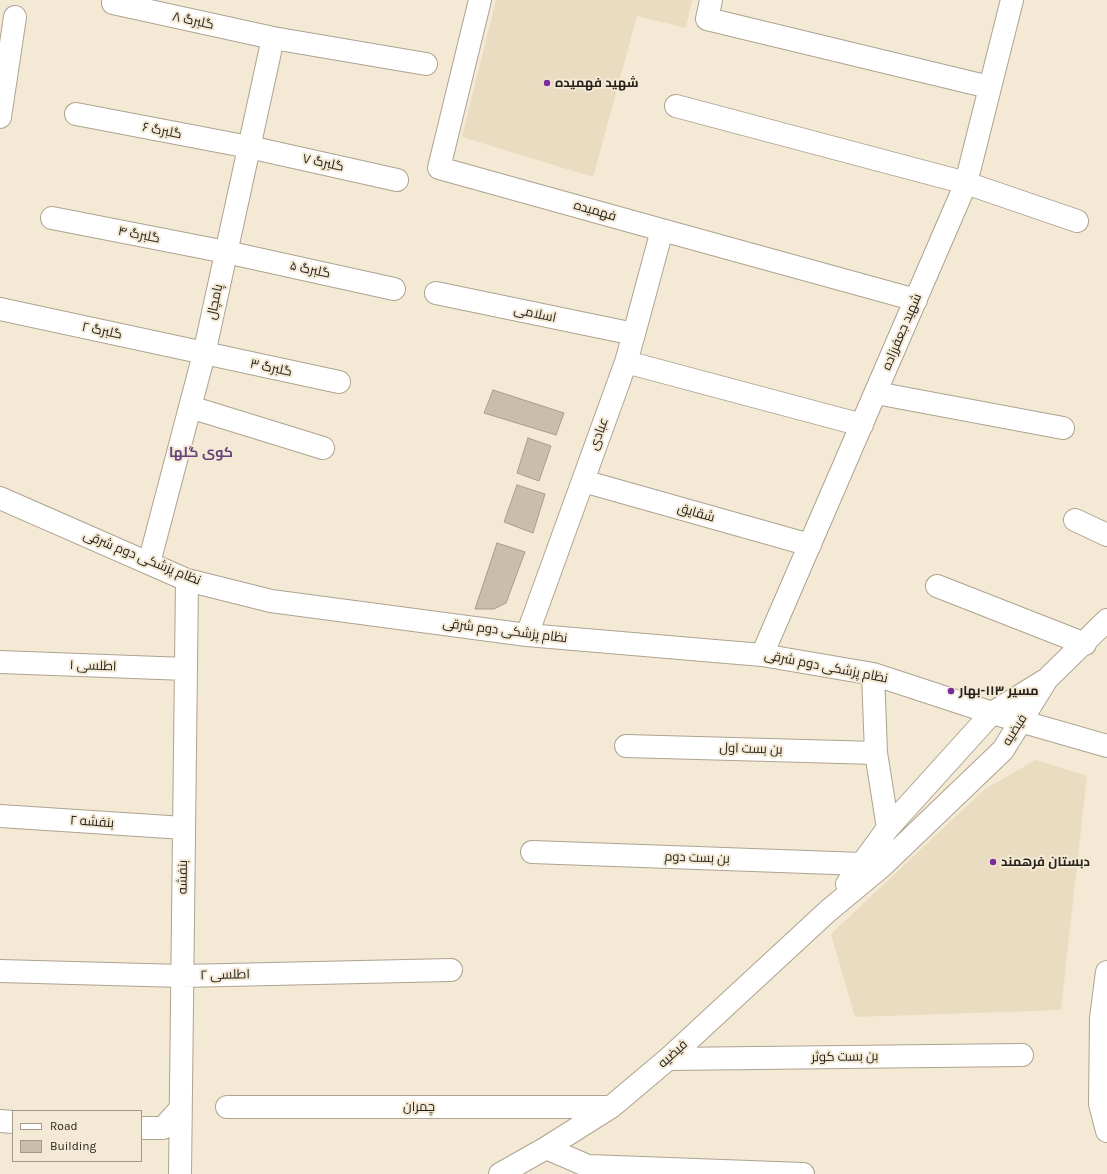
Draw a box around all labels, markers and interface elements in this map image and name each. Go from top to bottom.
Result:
street label: گلبرگ ۸ [171,9,215,33]
place label: شهید فهمیده [555,75,639,91]
marker: شهید فهمیده [542,78,552,88]
street label: گلبرگ ۶ [141,120,183,142]
street label: گلبرگ ۷ [301,151,345,175]
street label: فهمیده [572,197,618,225]
street label: گلبرگ ۴ [117,223,161,247]
street label: گلبرگ ۵ [288,258,332,282]
street label: پامچال [204,283,226,321]
street label: شهید جعفرزاده [879,291,925,373]
street label: اسلامی [512,302,558,326]
street label: گلبرگ ۲ [81,319,123,343]
street label: گلبرگ ۳ [249,356,293,380]
street label: عبادی [586,416,612,452]
district label: کوی گلها [169,445,233,461]
street label: شقایق [676,500,716,526]
street label: نظام پزشکی دوم شرقی [81,527,203,589]
street label: نظام پزشکی دوم شرقی [442,616,568,646]
street label: نظام پزشکی دوم شرقی [763,647,889,687]
street label: اطلسی ۱ [69,657,117,675]
place label: مسیر ۱۱۳-بهار [959,683,1039,699]
marker: مسیر ۱۱۳-بهار [946,686,956,696]
street label: فیضیه [999,711,1031,749]
street label: بن بست اول [719,740,783,758]
street label: بنفشه ۲ [69,813,115,831]
street label: بن بست دوم [664,849,730,867]
place label: دبستان فرهمند [1001,854,1090,870]
marker: دبستان فرهمند [988,857,998,867]
street label: بنفشه [175,860,191,894]
street label: اطلسی ۲ [200,967,250,983]
street label: فیضیه [655,1037,691,1071]
street label: بن بست کوثر [811,1049,879,1065]
street label: چمران [403,1099,435,1115]
legend [12,1110,142,1162]
text: Road [50,1119,78,1133]
text: Building [50,1139,96,1153]

